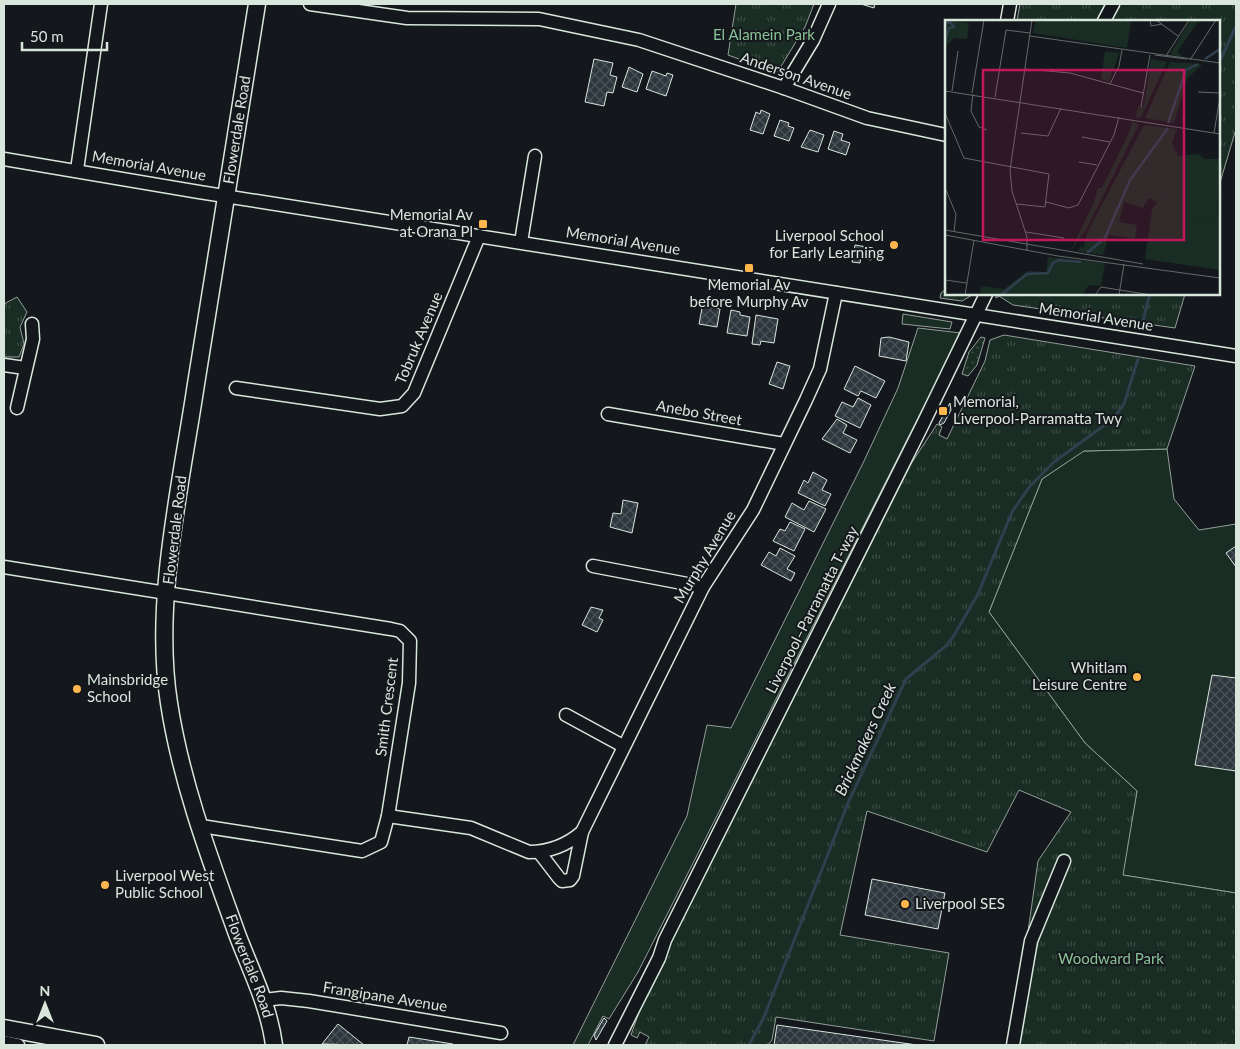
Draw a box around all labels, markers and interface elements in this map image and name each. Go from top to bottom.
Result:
scale bar [22,20,108,52]
inset map [945,20,1220,295]
park label: El Alamein Park [713,25,815,43]
text: 50 m [30,27,64,45]
street label: Anderson Avenue [738,48,854,103]
street label: Flowerdale Road [219,74,253,185]
street label: Memorial Avenue [91,146,208,184]
place label: Memorial Av at Orana Pl [390,205,473,240]
marker: Memorial Av at Orana Pl [477,218,489,230]
street label: Memorial Avenue [565,222,682,258]
place label: Liverpool School for Early Learning [769,226,884,261]
marker: Liverpool School for Early Learning [888,239,900,251]
marker: Memorial Av before Murphy Av [743,262,755,274]
place label: Memorial Av before Murphy Av [690,275,809,310]
street label: Tobruk Avenue [391,289,446,386]
street label: Memorial Avenue [1038,298,1155,334]
place label: Memorial, Liverpool-Parramatta Twy [953,392,1122,427]
street label: Anebo Street [655,396,744,429]
marker: Memorial, Liverpool-Parramatta Twy [937,405,949,417]
street label: Flowerdale Road [158,474,190,585]
street label: Murphy Avenue [669,507,739,606]
street label: Liverpool–Parramatta T-way [761,523,861,696]
street label: Smith Crescent [371,656,401,757]
place label: Whitlam Leisure Centre [1032,658,1127,693]
place label: Mainsbridge School [87,670,168,705]
marker: Whitlam Leisure Centre [1131,671,1143,683]
water label: Brickmakers Creek [830,679,899,798]
marker: Mainsbridge School [71,683,83,695]
place label: Liverpool West Public School [115,866,215,901]
marker: Liverpool West Public School [99,879,111,891]
place label: Liverpool SES [915,894,1005,912]
marker: Liverpool SES [899,898,911,910]
street label: Flowerdale Road [223,912,278,1020]
park label: Woodward Park [1058,949,1164,967]
street label: Frangipane Avenue [322,977,449,1015]
north arrow [20,979,70,1029]
text: N [40,982,50,999]

